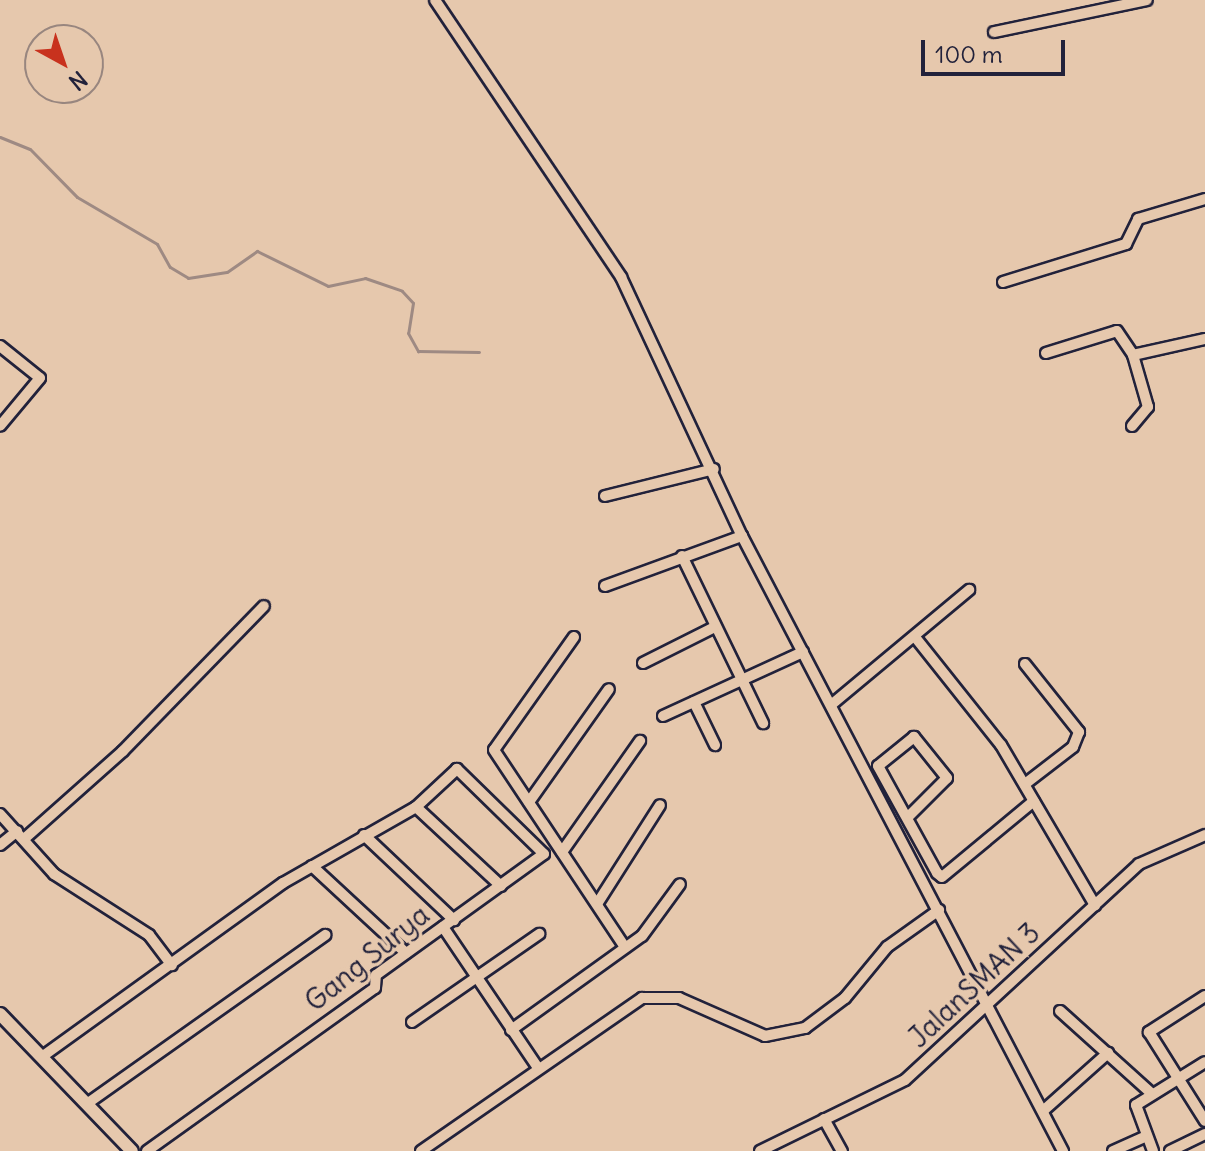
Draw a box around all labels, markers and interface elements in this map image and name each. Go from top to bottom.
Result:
north arrow [24,24,104,104]
scale bar [925,24,1069,74]
text: 100 m [935,39,1003,69]
text: N [63,65,93,96]
street label: Gang Surya [298,898,436,1018]
street label: JalanSMAN 3 [902,916,1046,1054]

